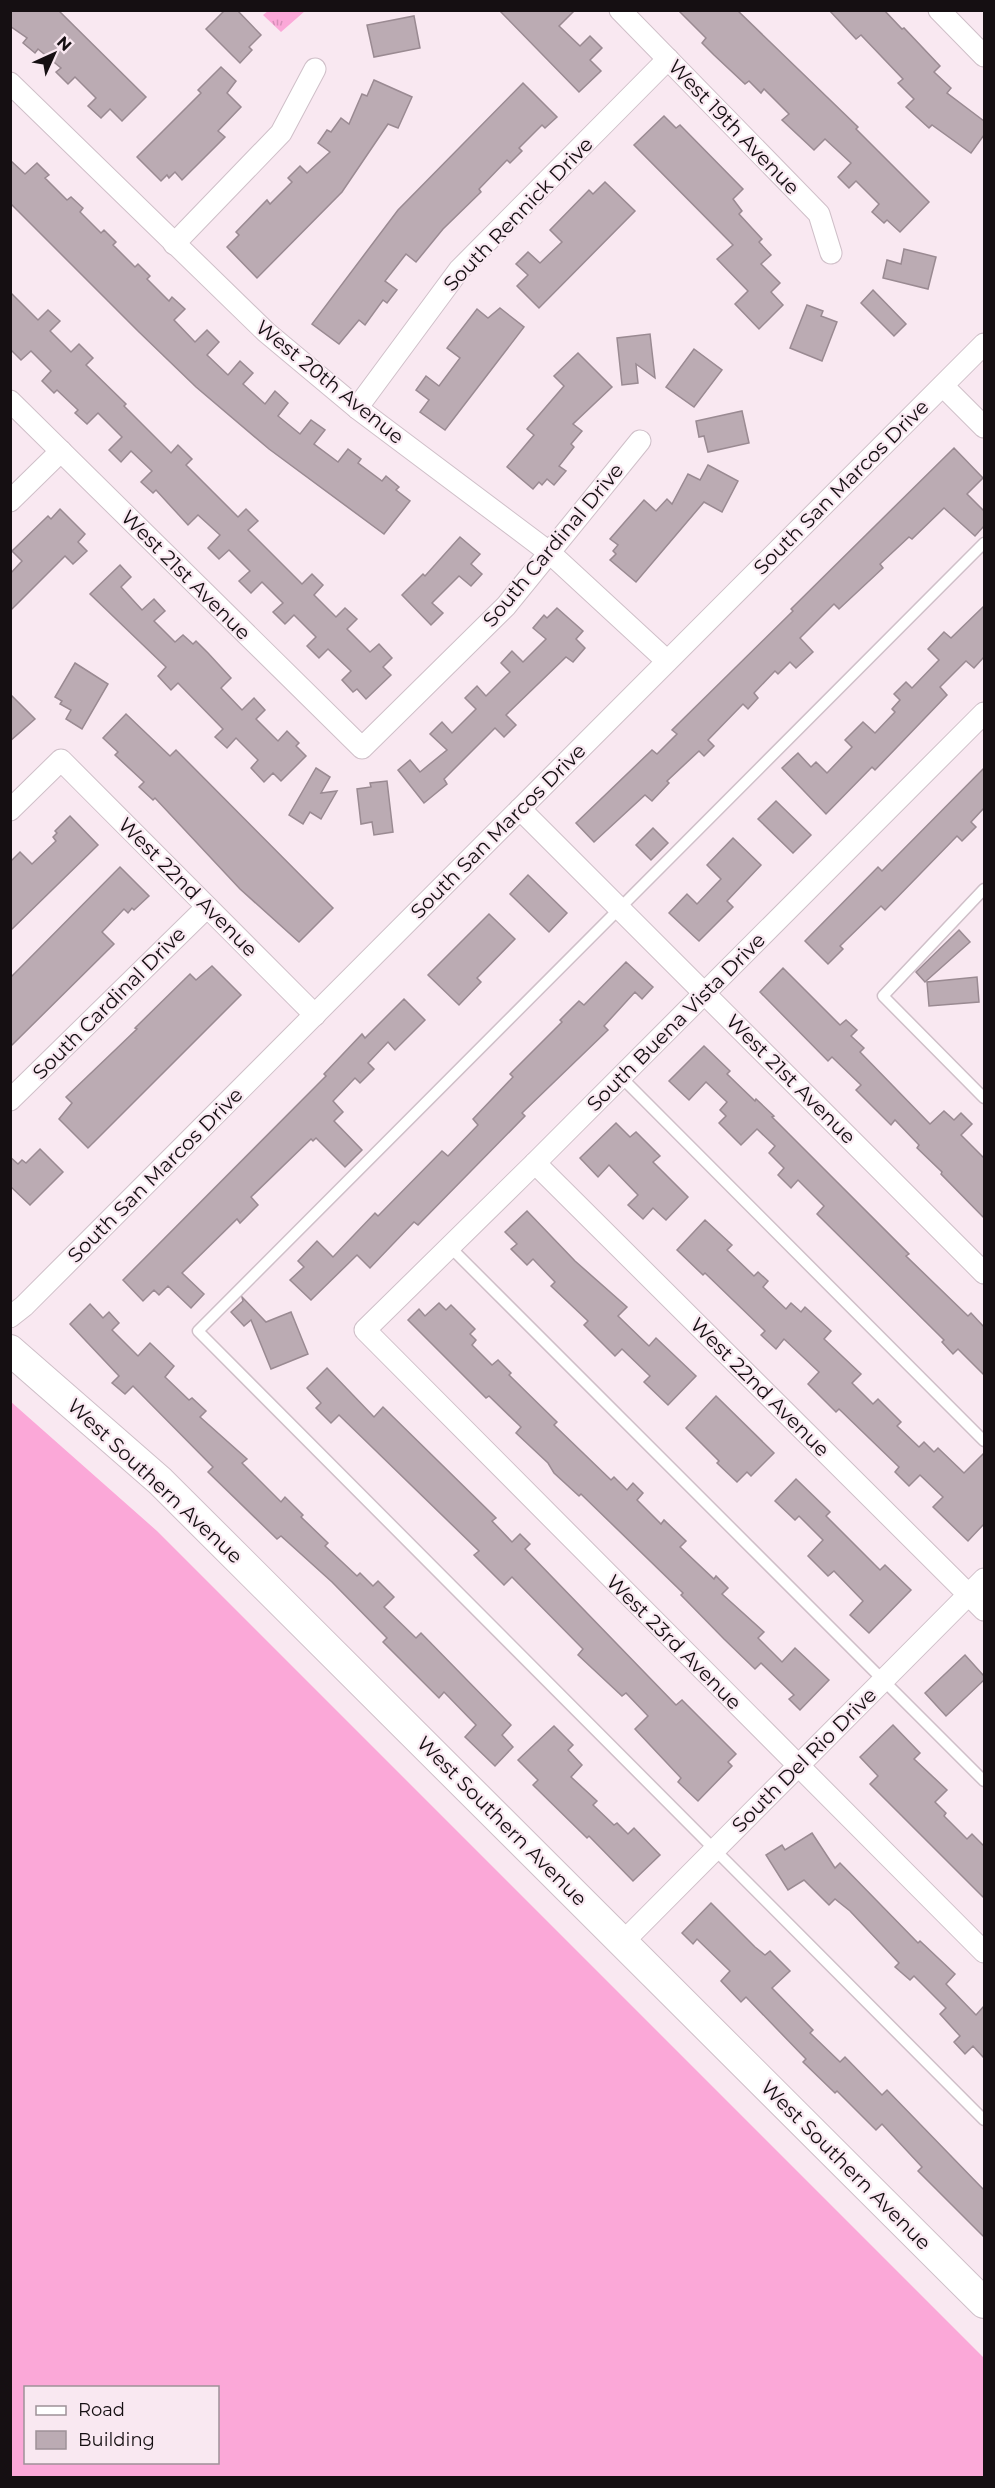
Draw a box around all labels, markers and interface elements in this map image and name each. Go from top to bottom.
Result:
north arrow [24,24,84,84]
text: N [53,32,76,55]
street label: West 19th Avenue [663,55,805,199]
street label: South Rennick Drive [438,132,598,296]
street label: West 20th Avenue [251,315,409,449]
street label: South San Marcos Drive [748,394,934,580]
street label: South Cardinal Drive [478,458,628,632]
street label: West 21st Avenue [116,505,256,645]
street label: South San Marcos Drive [405,738,591,924]
street label: West 22nd Avenue [113,812,263,962]
street label: South Cardinal Drive [28,922,190,1084]
street label: South Buena Vista Drive [582,928,770,1116]
street label: West 21st Avenue [721,1009,861,1149]
street label: South San Marcos Drive [62,1082,248,1268]
street label: West 22nd Avenue [685,1312,835,1462]
street label: West Southern Avenue [63,1394,247,1568]
street label: West 23rd Avenue [602,1570,746,1714]
street label: South Del Rio Drive [727,1683,881,1837]
street label: West Southern Avenue [412,1731,592,1911]
street label: West Southern Avenue [756,2075,936,2255]
legend [24,2386,219,2464]
text: Road [78,2399,125,2421]
text: Building [78,2429,155,2451]

